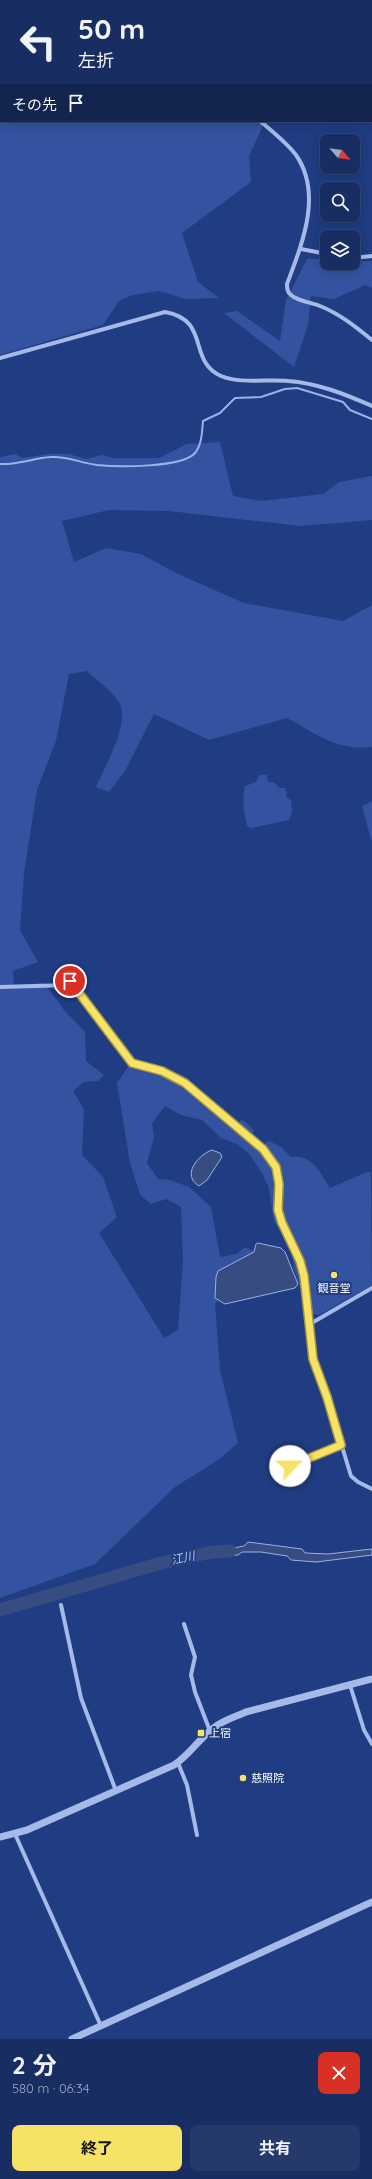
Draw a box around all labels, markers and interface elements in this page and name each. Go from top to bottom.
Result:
text: 50 m [78,11,145,46]
icon: left [12,16,64,68]
text: 左折 [78,49,114,72]
icon: arrive [65,92,87,114]
text: その先 [12,95,57,114]
north arrow [320,134,360,174]
map controls [320,134,360,270]
button: search [320,182,360,222]
button: layers [320,230,360,270]
pin [53,964,87,998]
icon: arrive [59,970,81,992]
marker: 観音堂 [329,1270,339,1280]
place label: 観音堂 [318,1281,351,1295]
position arrow [269,1445,311,1487]
water label: 江川 [170,1547,198,1567]
place label: 上宿 [209,1726,231,1740]
marker: 上宿 [196,1728,206,1738]
place label: 慈照院 [251,1771,284,1785]
marker: 慈照院 [238,1773,248,1783]
text: 2 分 [12,2050,56,2080]
button: close [318,2052,360,2094]
text: 580 m · 06:34 [12,2080,90,2096]
button: 終了 [12,2125,182,2171]
button: 共有 [190,2125,360,2171]

